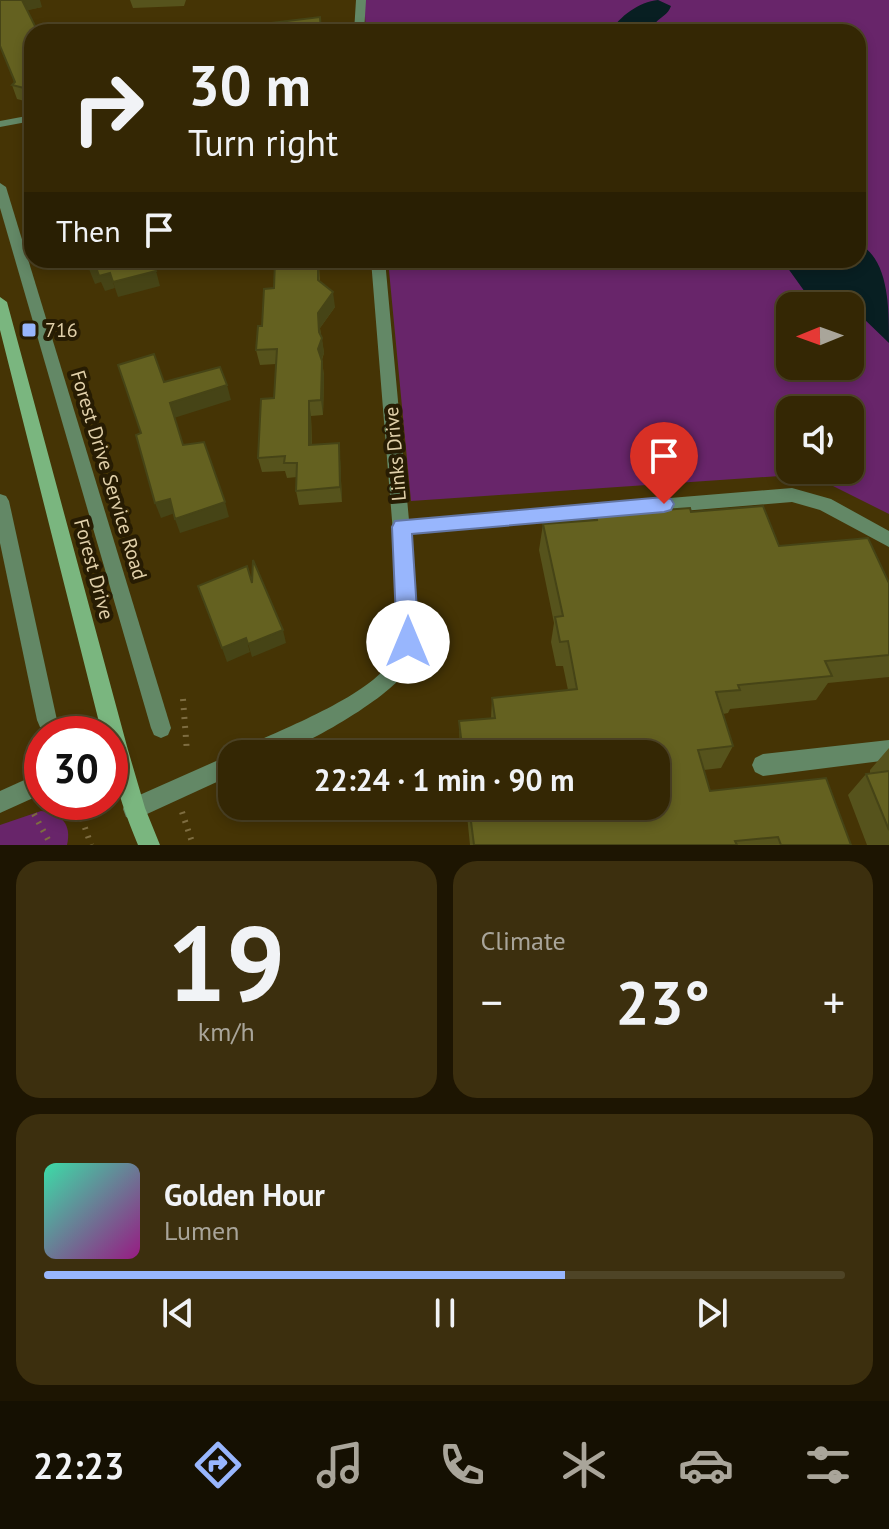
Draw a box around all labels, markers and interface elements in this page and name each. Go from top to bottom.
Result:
text: 30 m [188,49,311,121]
icon: right [56,56,160,160]
text: Turn right [188,119,338,166]
icon: arrive [137,208,181,252]
text: Then [56,211,121,250]
north arrow [776,292,864,380]
map controls [776,292,864,484]
place label: 716 [45,317,78,343]
marker: 716 [20,321,38,339]
street label: Forest Drive Service Road [66,367,152,583]
button: sound [776,396,864,484]
street label: Links Drive [378,406,412,502]
pin [630,422,698,504]
icon: arrive [642,434,686,478]
street label: Forest Drive [69,516,119,622]
position arrow [366,600,450,684]
speed limit sign: 30 [24,716,128,820]
text: 22:24 · 1 min · 90 m [314,760,574,799]
text: 19 [167,895,285,1030]
text: Climate [481,924,566,957]
text: 23° [616,963,710,1041]
text: − [481,973,503,1030]
text: + [823,973,845,1030]
text: km/h [198,1015,255,1048]
text: Golden Hour [164,1175,325,1214]
text: Lumen [164,1214,239,1247]
icon: previous [156,1291,200,1335]
icon: pause [423,1291,467,1335]
icon: next [690,1291,734,1335]
icon: directions [190,1437,246,1493]
icon: music [312,1437,368,1493]
icon: phone [434,1437,490,1493]
icon: climate [556,1437,612,1493]
icon: car [678,1437,734,1493]
icon: filters [800,1437,856,1493]
text: 22:23 [33,1442,124,1489]

